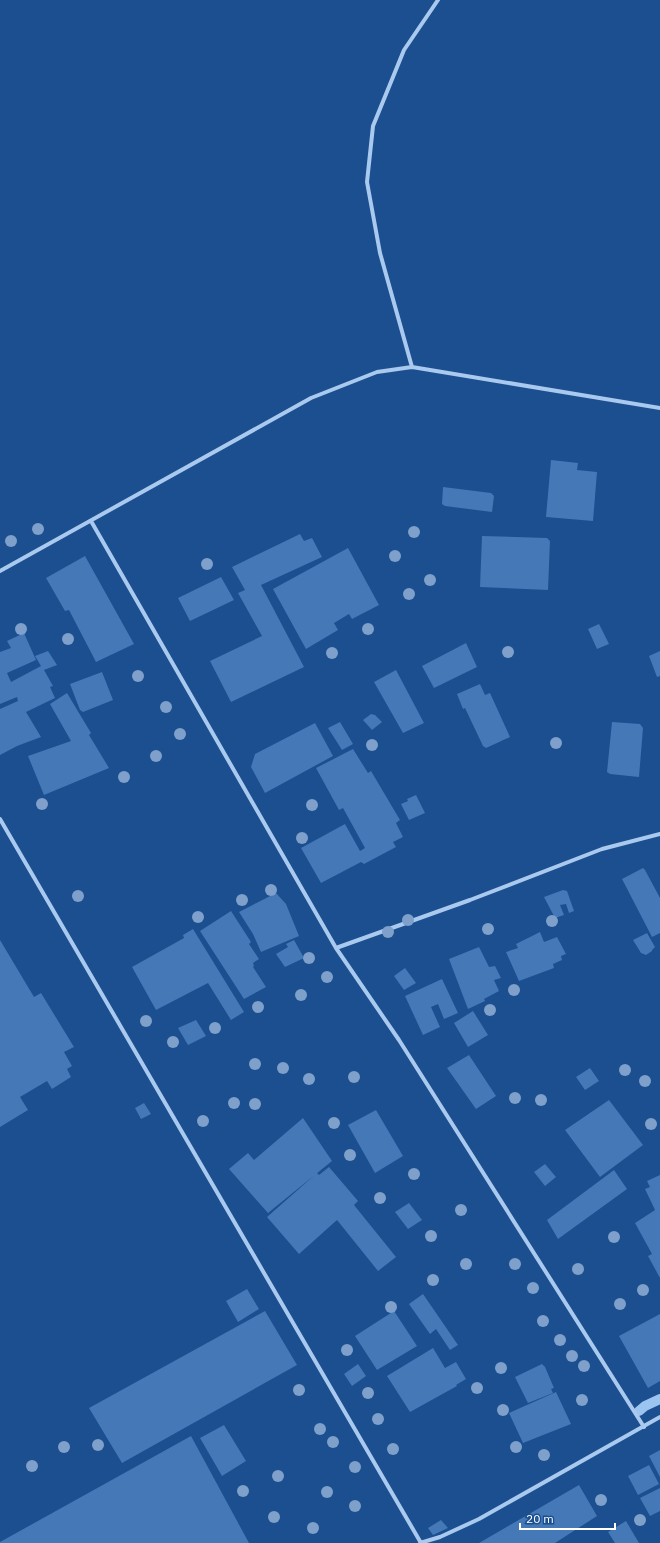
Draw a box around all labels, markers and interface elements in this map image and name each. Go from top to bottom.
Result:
scale bar [520,1505,615,1531]
text: 20 m [526,1511,554,1526]

